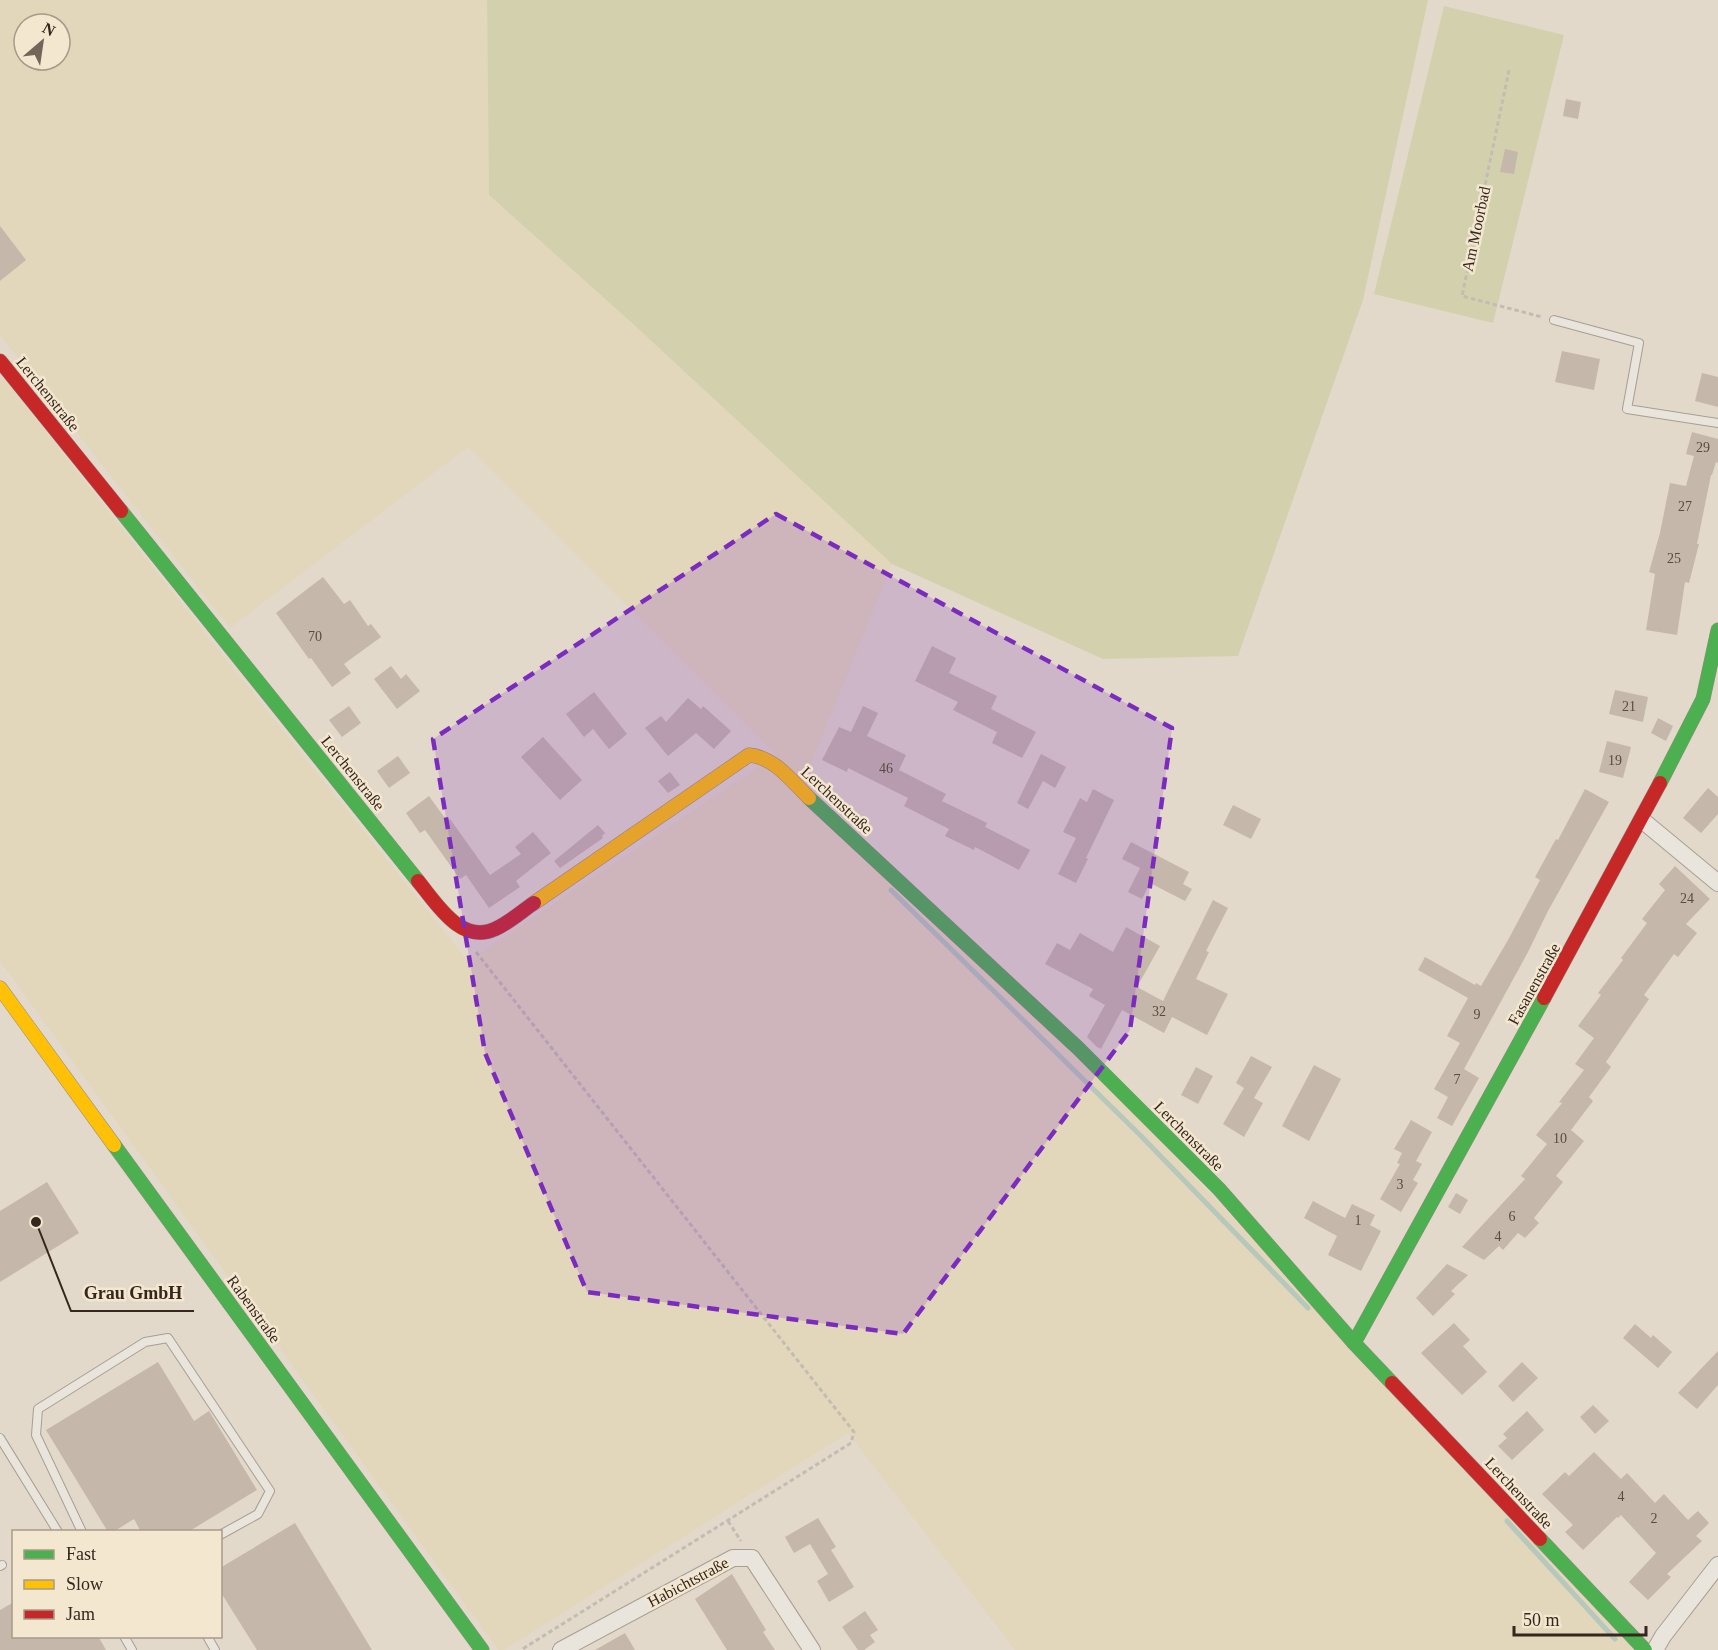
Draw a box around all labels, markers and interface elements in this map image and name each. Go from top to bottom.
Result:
north arrow [12,12,72,72]
text: N [40,19,59,40]
street label: Am Moorbad [1459,185,1493,273]
street label: Lerchenstraße [13,353,83,435]
house number: 29 [1696,440,1710,455]
house number: 27 [1678,499,1692,514]
house number: 25 [1667,551,1681,566]
house number: 70 [308,629,322,644]
house number: 21 [1622,699,1636,714]
street label: Lerchenstraße [318,732,388,814]
house number: 19 [1608,753,1622,768]
house number: 46 [879,761,893,776]
street label: Lerchenstraße [798,763,876,837]
house number: 24 [1680,891,1694,906]
street label: Fasanenstraße [1505,940,1563,1028]
house number: 32 [1152,1004,1166,1019]
house number: 9 [1474,1007,1481,1022]
house number: 7 [1454,1072,1461,1087]
street label: Lerchenstraße [1151,1098,1227,1174]
house number: 10 [1553,1131,1567,1146]
house number: 3 [1397,1177,1404,1192]
house number: 6 [1509,1209,1516,1224]
house number: 1 [1355,1213,1362,1228]
house number: 4 [1495,1229,1502,1244]
street label: Rabenstraße [224,1272,284,1346]
callout: Grau GmbH [71,1275,194,1311]
text: Grau GmbH [84,1283,182,1303]
street label: Lerchenstraße [1482,1454,1556,1532]
house number: 4 [1618,1489,1625,1504]
house number: 2 [1651,1511,1658,1526]
legend [12,1530,222,1638]
text: Fast [66,1544,96,1564]
street label: Habichtstraße [645,1554,731,1610]
text: Slow [66,1574,103,1594]
scale bar [1514,1599,1646,1637]
text: Jam [66,1604,95,1624]
text: 50 m [1523,1610,1560,1630]

